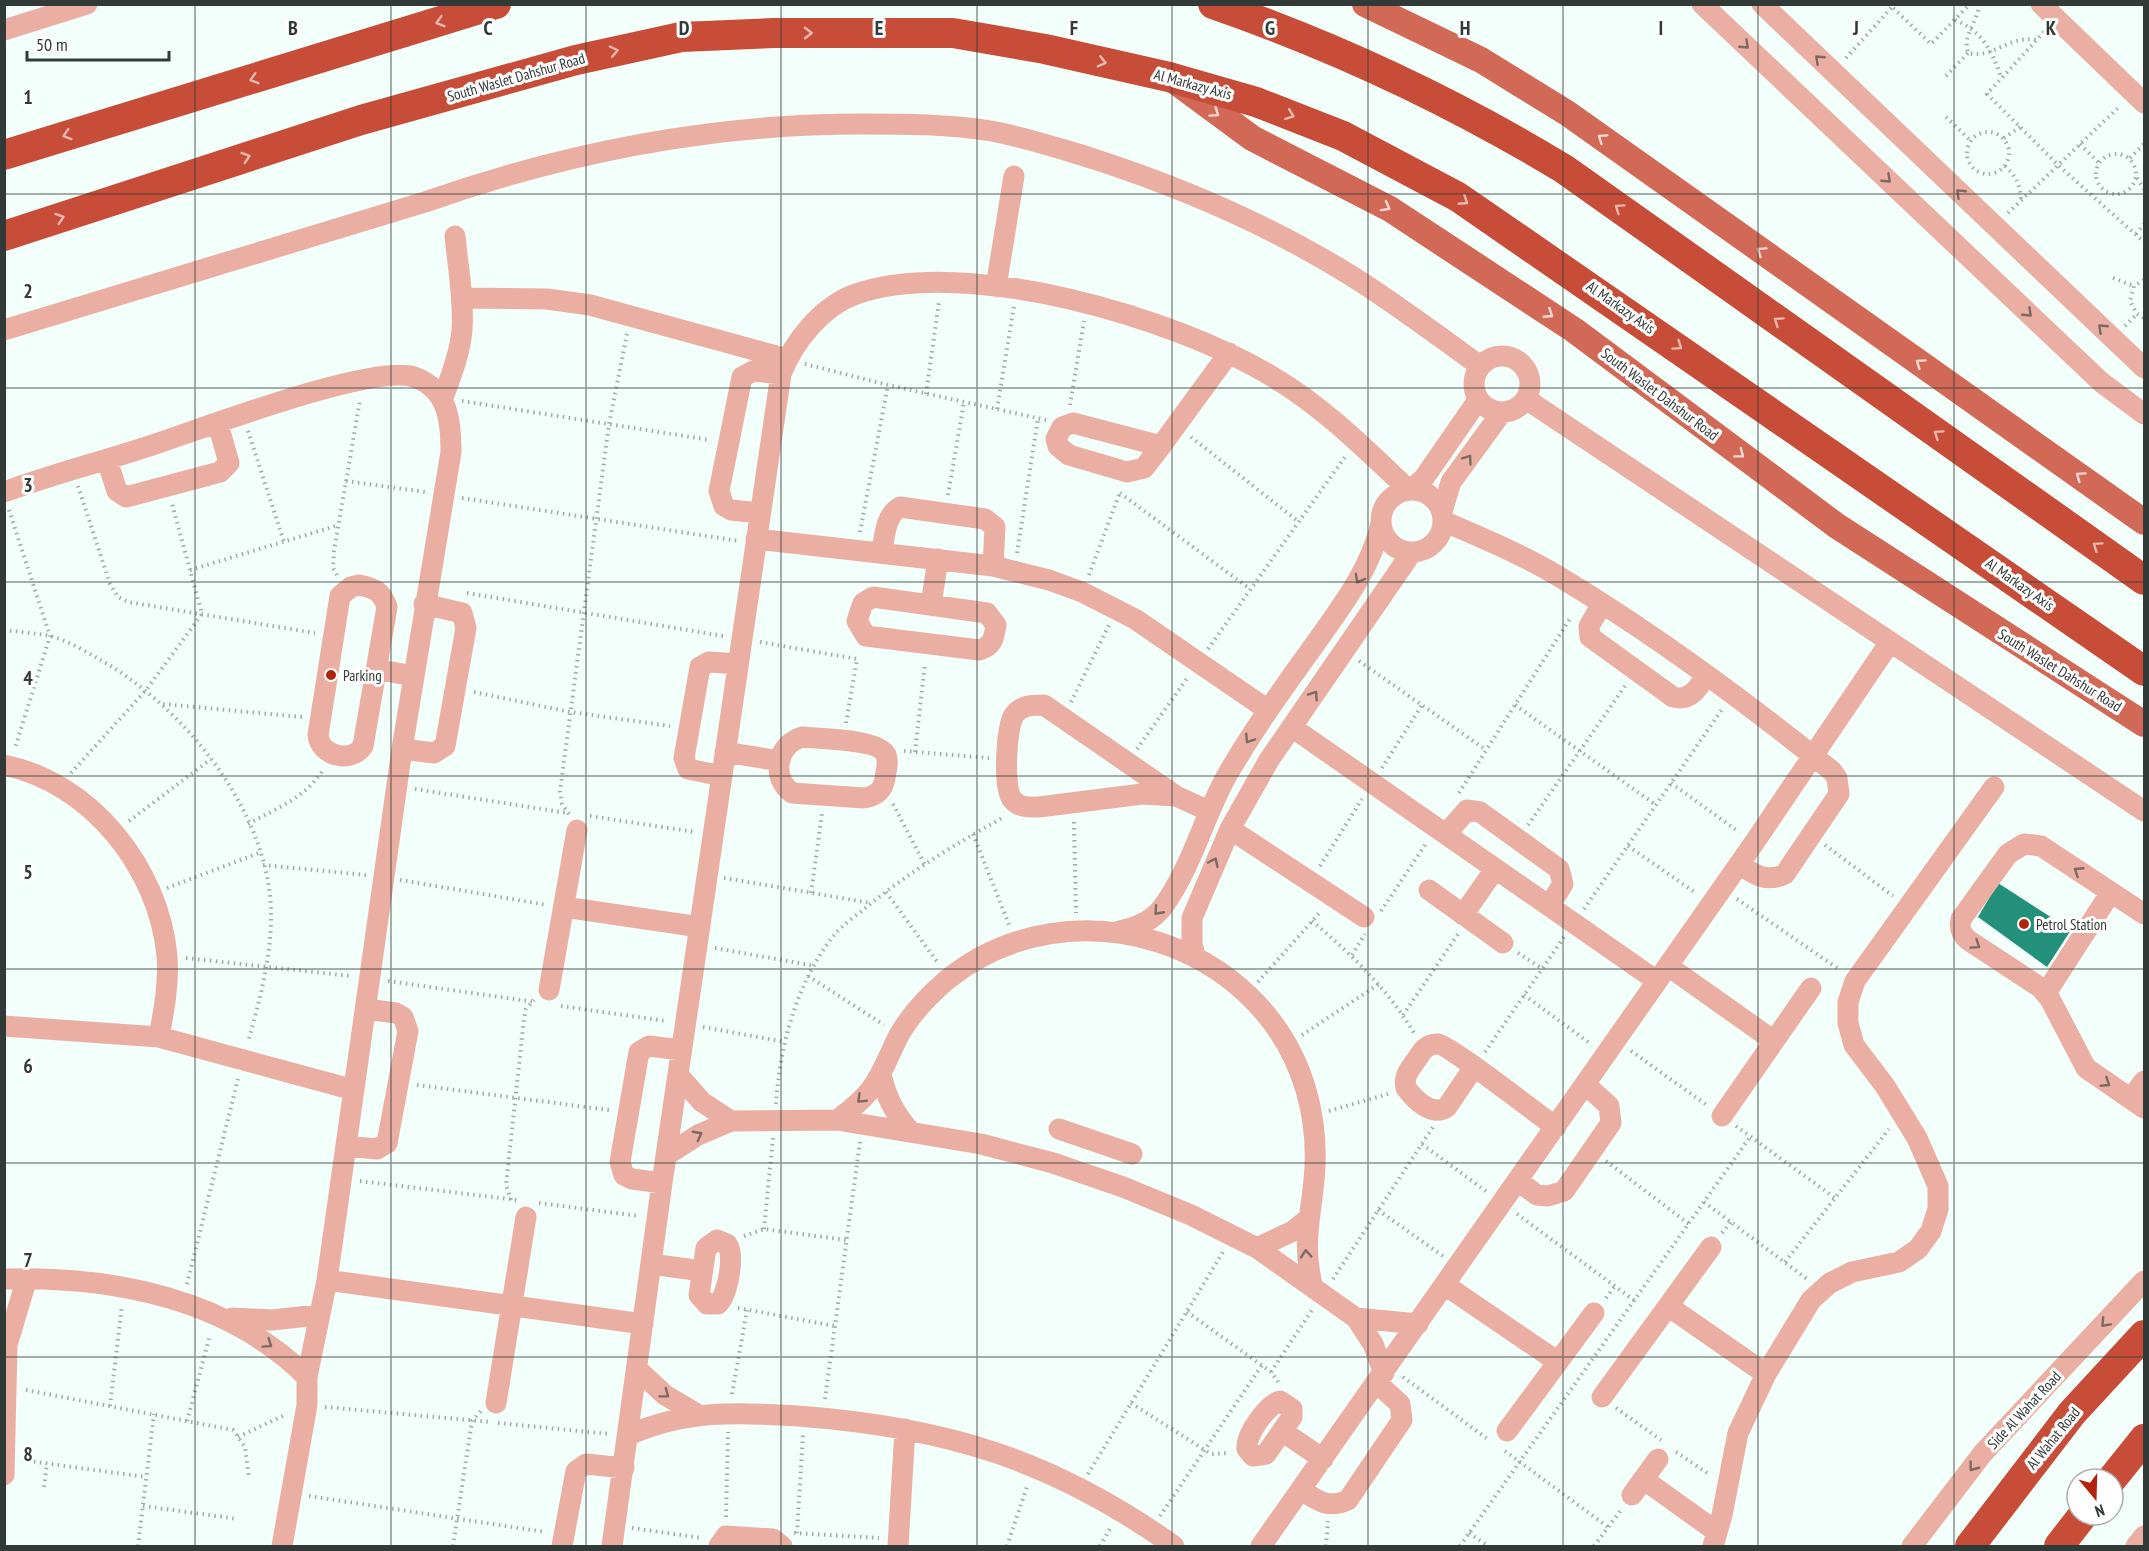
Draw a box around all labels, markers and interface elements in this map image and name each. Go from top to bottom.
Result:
text: B [288,15,298,41]
one-way arrow [435,15,446,27]
text: C [483,15,493,41]
text: D [679,15,690,41]
text: E [875,15,883,41]
text: F [1070,15,1078,41]
text: G [1265,15,1275,41]
text: H [1460,15,1470,41]
text: I [1659,15,1663,41]
text: J [1852,15,1859,41]
text: K [2046,15,2057,41]
scale bar [27,24,170,62]
one-way arrow [803,27,812,39]
text: 50 m [36,33,68,56]
one-way arrow [1738,37,1749,48]
one-way arrow [609,45,619,58]
street label: South Waslet Dahshur Road [445,48,587,106]
one-way arrow [1097,55,1107,68]
one-way arrow [1816,55,1826,66]
street label: Al Markazy Axis [1152,65,1234,103]
one-way arrow [249,71,260,84]
text: 1 [23,84,33,110]
one-way arrow [1208,106,1219,117]
one-way arrow [1284,108,1295,120]
one-way arrow [62,128,73,141]
one-way arrow [1598,134,1609,145]
one-way arrow [240,152,251,165]
one-way arrow [1879,171,1890,182]
one-way arrow [1957,190,1968,201]
one-way arrow [1458,194,1469,205]
one-way arrow [1379,200,1390,211]
one-way arrow [1615,204,1626,215]
one-way arrow [54,212,65,225]
one-way arrow [1757,247,1768,258]
street label: Al Markazy Axis [1583,276,1659,338]
text: 2 [23,278,33,304]
one-way arrow [2021,305,2032,316]
one-way arrow [1543,306,1553,318]
one-way arrow [1774,317,1785,328]
one-way arrow [2098,324,2108,335]
one-way arrow [1671,339,1682,350]
street label: South Waslet Dahshur Road [1597,344,1723,444]
one-way arrow [1916,359,1927,370]
one-way arrow [1933,430,1944,441]
one-way arrow [1733,446,1744,457]
one-way arrow [1461,455,1472,466]
text: 3 [23,472,33,498]
one-way arrow [2075,472,2086,483]
one-way arrow [2092,542,2103,553]
street label: Al Markazy Axis [1982,553,2058,615]
one-way arrow [1355,572,1366,583]
street label: South Waslet Dahshur Road [1995,624,2125,716]
text: 4 [23,665,33,691]
place label: Parking [343,666,382,685]
marker: Parking [324,668,338,682]
one-way arrow [1307,691,1318,702]
one-way arrow [1245,732,1256,743]
one-way arrow [1207,858,1219,869]
text: 5 [23,859,33,885]
one-way arrow [2074,867,2085,878]
one-way arrow [1154,904,1165,915]
place label: Petrol Station [2036,915,2107,934]
marker: Petrol Station [2017,917,2031,931]
one-way arrow [1970,938,1980,950]
text: 6 [23,1053,33,1079]
one-way arrow [2099,1076,2110,1087]
one-way arrow [858,1092,869,1103]
one-way arrow [692,1131,702,1142]
text: 7 [23,1247,33,1273]
one-way arrow [1300,1249,1313,1258]
one-way arrow [2101,1316,2112,1327]
one-way arrow [262,1337,273,1348]
street label: Side Al Wahat Road [1983,1367,2065,1453]
one-way arrow [659,1387,670,1398]
street label: Al Wahat Road [2022,1403,2084,1473]
text: 8 [23,1441,33,1467]
one-way arrow [1969,1460,1980,1471]
north arrow [2065,1467,2125,1527]
text: N [2093,1500,2107,1522]

